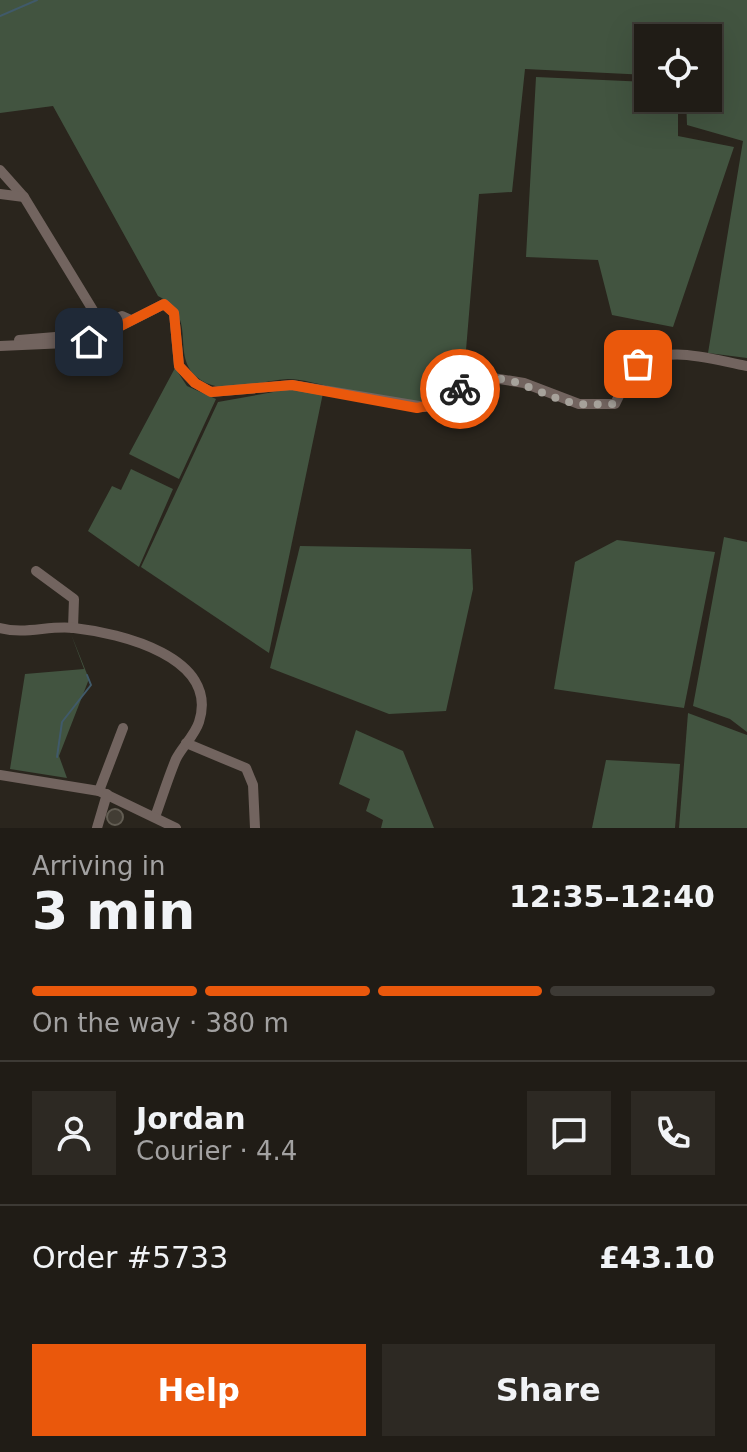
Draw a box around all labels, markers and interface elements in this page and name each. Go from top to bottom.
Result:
map controls [634,24,722,112]
button: locate [634,24,722,112]
pin [55,308,123,376]
icon: home [67,320,111,364]
pin [604,330,672,398]
icon: bag [616,342,660,386]
courier [420,349,500,429]
icon: bike [438,367,482,411]
text: Arriving in [32,851,166,881]
text: 12:35–12:40 [509,879,715,914]
text: 3 min [32,881,195,941]
text: On the way · 380 m [32,1008,289,1038]
button: person [32,1091,116,1175]
button: chat [527,1091,611,1175]
button: phone [631,1091,715,1175]
text: Jordan [136,1101,246,1136]
text: Courier · 4.4 [136,1136,297,1166]
text: Order #5733 [32,1240,228,1275]
text: £43.10 [599,1240,715,1275]
button: Help [32,1344,366,1436]
button: Share [382,1344,715,1436]

